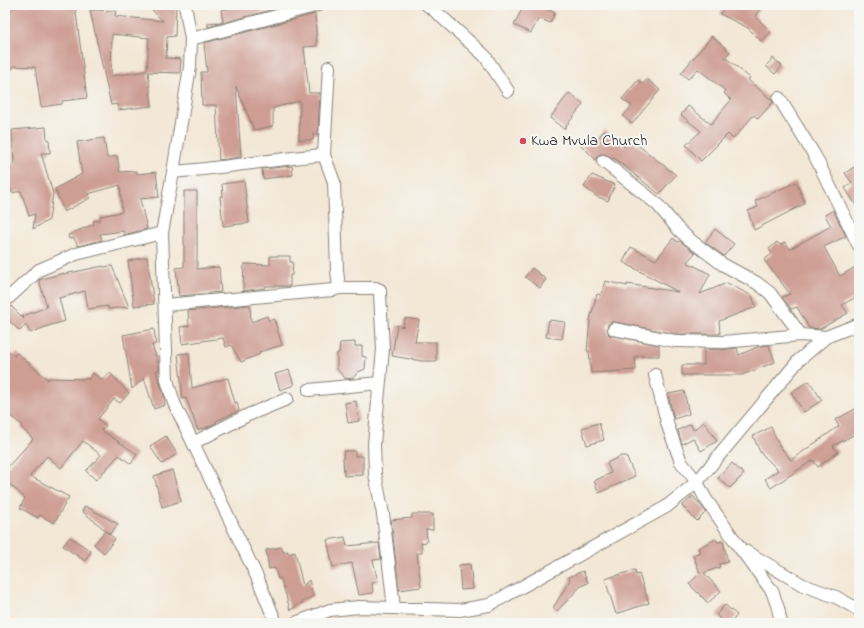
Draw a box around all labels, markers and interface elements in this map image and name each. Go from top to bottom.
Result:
place label: Kwa Mvula Church [531,129,647,153]
marker: Kwa Mvula Church [518,136,528,146]

